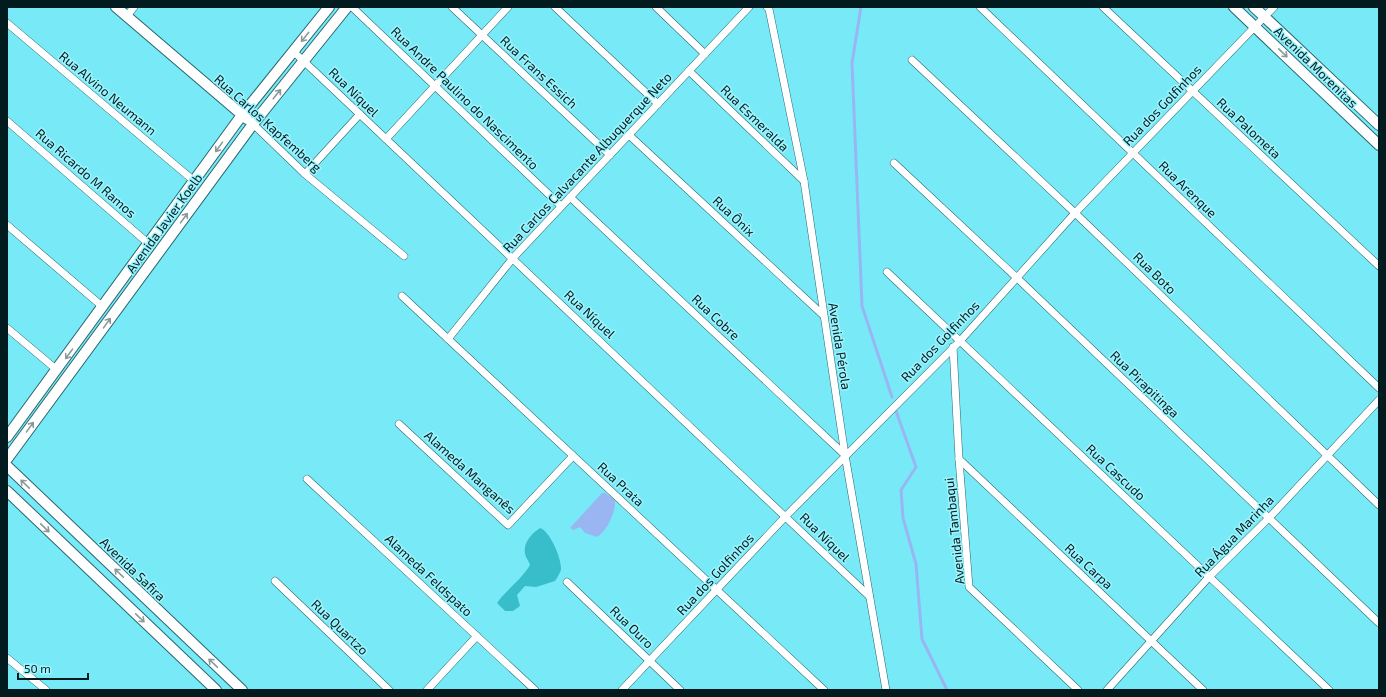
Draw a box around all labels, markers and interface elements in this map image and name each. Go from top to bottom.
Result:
street label: Rua Andre Paulino do Nascimento [388,23,542,173]
street label: Avenida Morenitas [1271,23,1361,111]
one-way arrow [300,32,309,43]
street label: Rua Frans Essich [497,32,581,112]
street label: Rua Alvino Neumann [56,48,160,138]
one-way arrow [1278,48,1288,58]
street label: Rua dos Golfinhos [1119,61,1205,149]
street label: Rua Níquel [326,64,383,120]
street label: Rua Carlos Calvacante Albuquerque Neto [499,69,675,255]
street label: Rua Carlos Kapfemberg [211,71,325,175]
street label: Rua Esmeralda [718,81,792,155]
one-way arrow [273,89,282,99]
street label: Rua Palometa [1214,94,1284,162]
street label: Rua Ricardo M Ramos [32,125,140,221]
one-way arrow [215,141,223,152]
street label: Rua Arenque [1156,157,1220,221]
street label: Avenida Javier Koelb [122,170,206,276]
street label: Rua Ônix [710,192,758,240]
one-way arrow [180,212,188,223]
street label: Rua Boto [1130,249,1180,297]
street label: Rua Níquel [561,286,619,342]
street label: Rua Cobre [689,291,743,343]
street label: Rua dos Golfinhos [897,297,983,385]
street label: Avenida Pérola [825,301,855,391]
one-way arrow [103,317,111,328]
street label: Rua Pirapitinga [1107,347,1183,421]
one-way arrow [65,348,73,359]
one-way arrow [26,422,34,433]
street label: Alameda Manganês [421,427,519,517]
street label: Rua Cascudo [1083,440,1149,504]
street label: Rua Prata [594,459,648,509]
street label: Avenida Tambaqui [940,477,968,585]
one-way arrow [20,479,30,489]
street label: Rua Água Marinha [1190,491,1277,580]
street label: Rua Níquel [797,509,854,565]
one-way arrow [40,523,50,533]
street label: Alameda Feldspato [382,530,476,620]
street label: Rua dos Golfinhos [673,530,757,618]
street label: Avenida Safira [97,534,169,604]
street label: Rua Carpa [1062,540,1116,592]
one-way arrow [114,569,124,578]
street label: Rua Quartzo [308,596,372,658]
street label: Rua Ouro [607,602,657,652]
one-way arrow [134,613,145,622]
scale bar [18,655,88,681]
one-way arrow [209,659,219,668]
text: 50 m [24,661,51,675]

